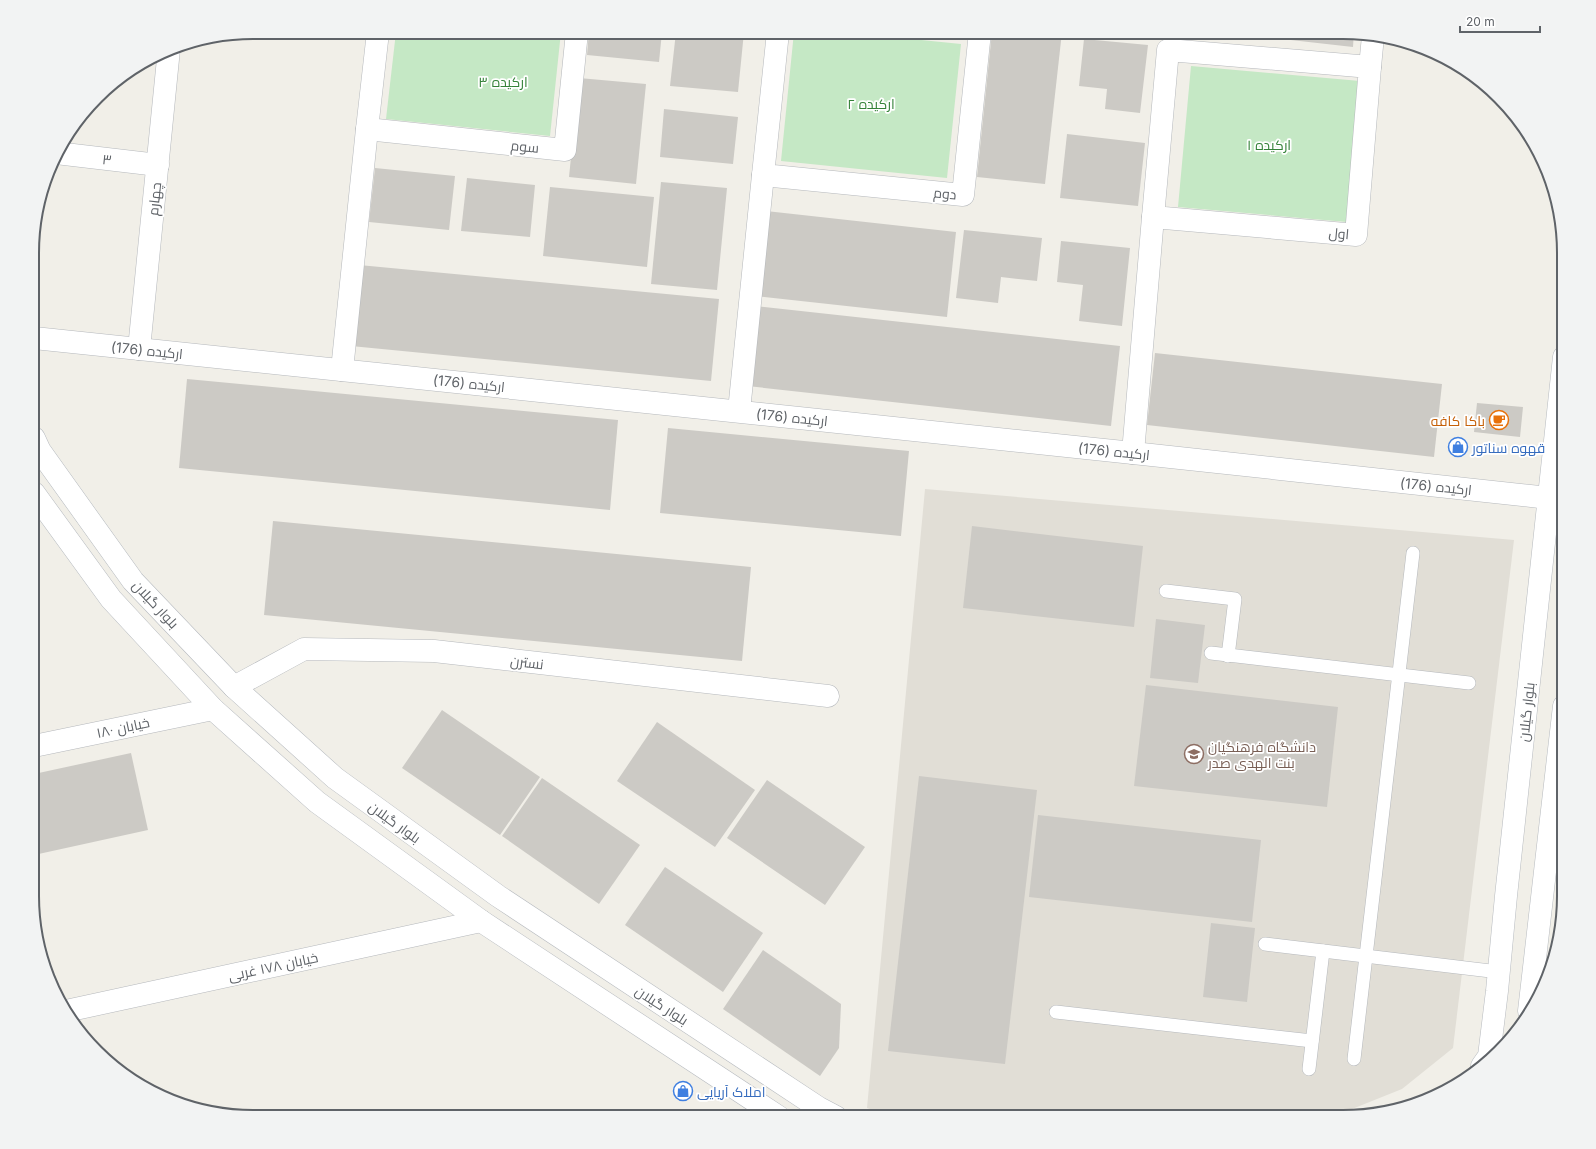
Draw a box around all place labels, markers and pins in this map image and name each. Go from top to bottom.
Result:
cafe icon: باکا کافه [1488,409,1510,431]
place label: باکا کافه [1431,412,1485,429]
shop icon: قهوه سناتور [1447,436,1469,458]
place label: قهوه سناتور [1471,439,1545,456]
place label: دانشگاه فرهنگیان بنت الهدی صدر [1207,738,1316,771]
school or university icon: دانشگاه فرهنگیان بنت الهدی صدر [1183,743,1205,765]
shop icon: املاک آریایی [672,1080,694,1102]
place label: املاک آریایی [697,1083,766,1100]

